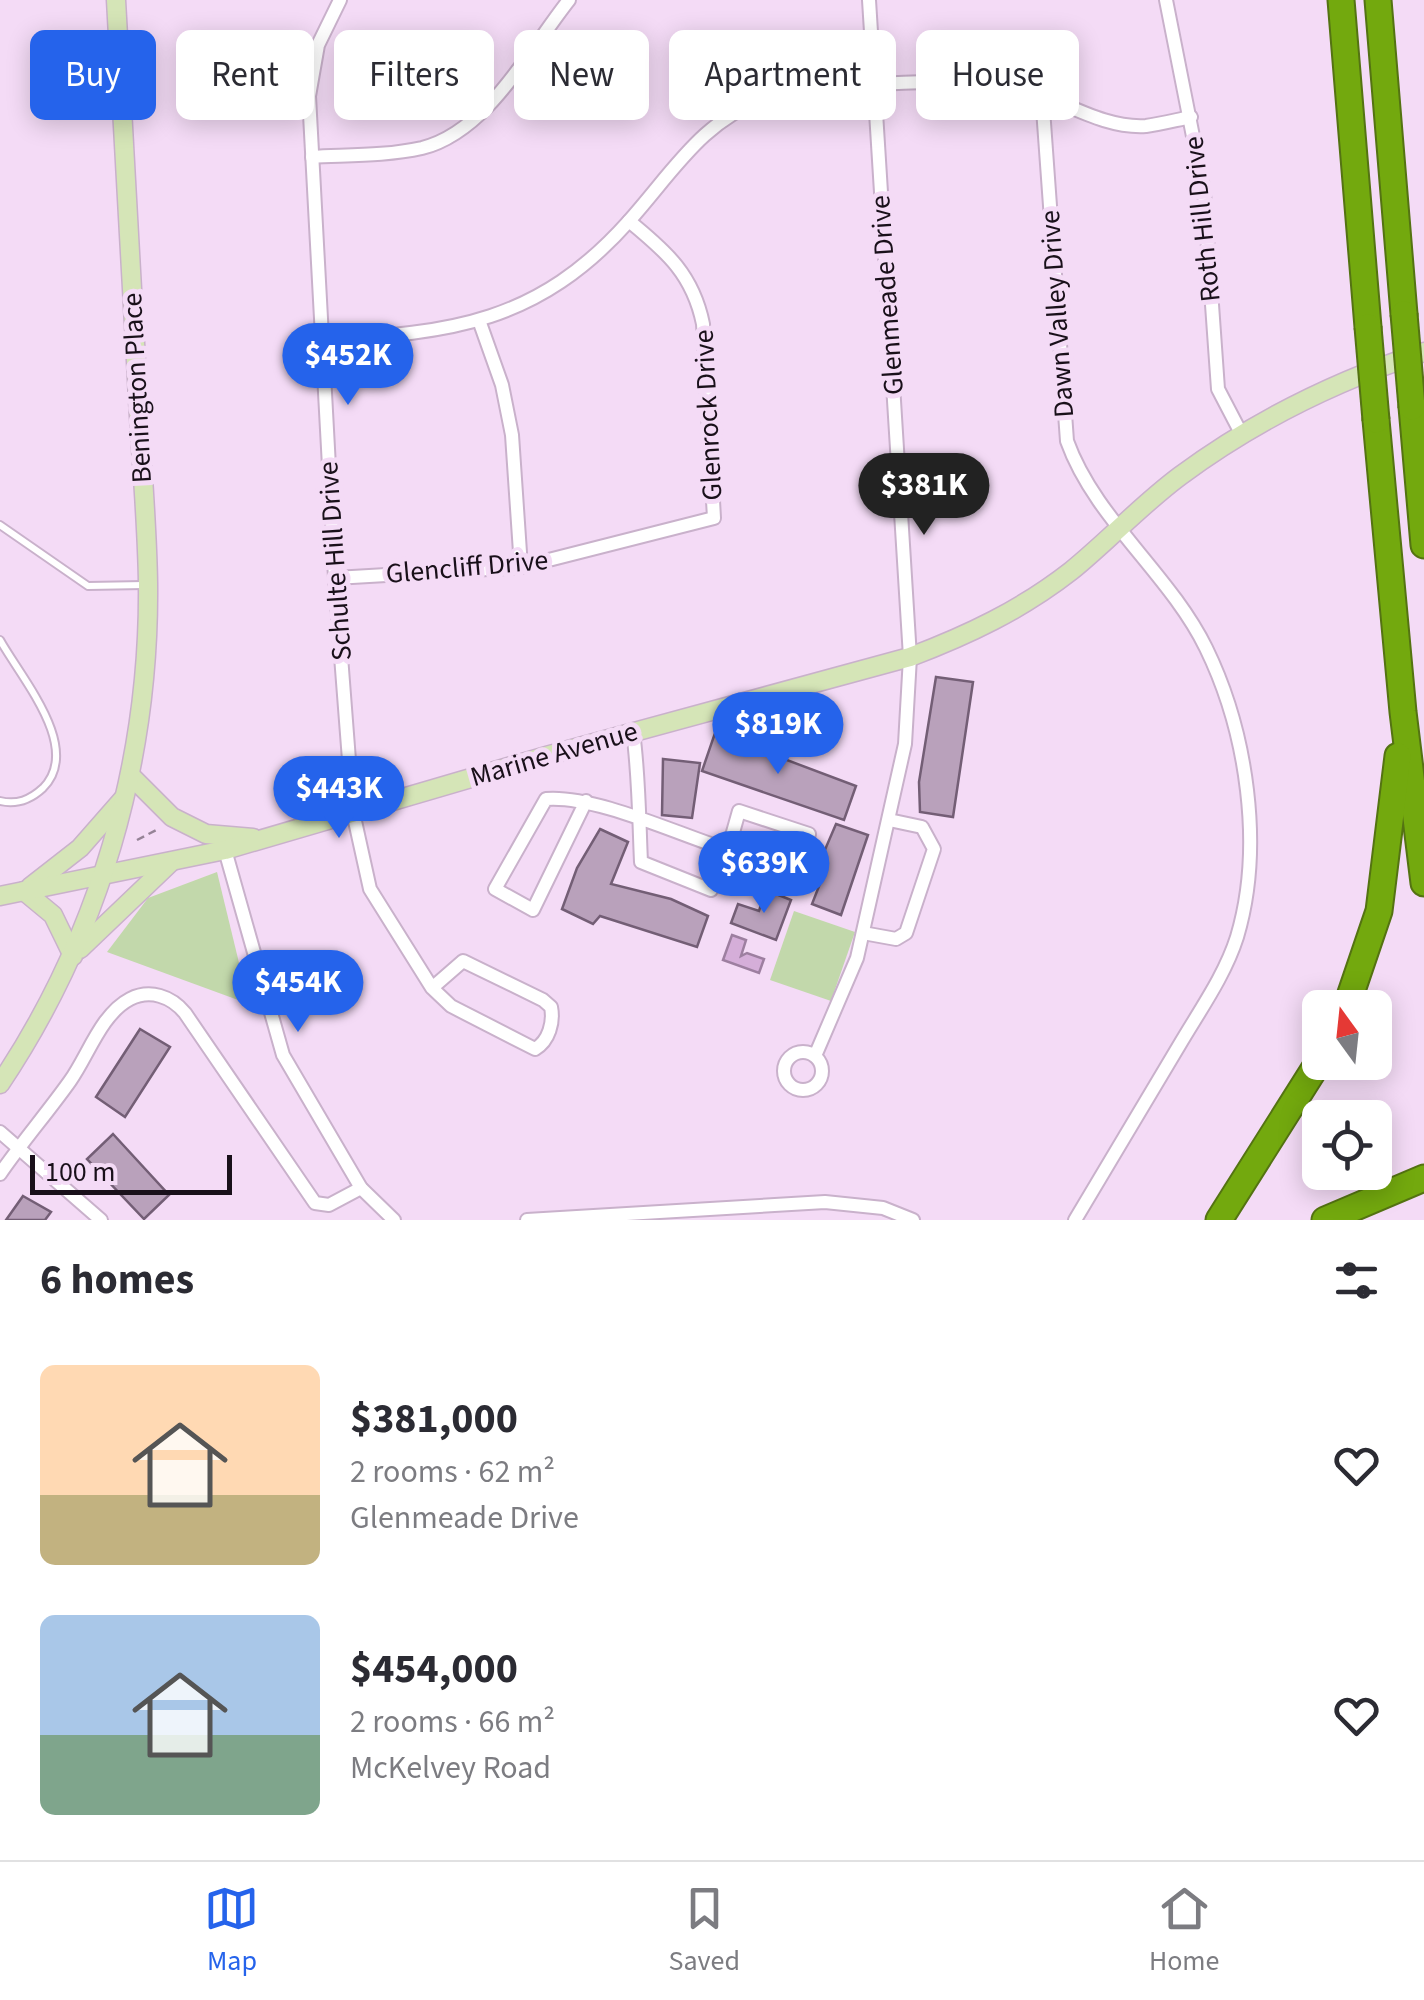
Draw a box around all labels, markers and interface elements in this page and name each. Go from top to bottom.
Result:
chip: Buy [30,30,156,120]
chip: Rent [176,30,314,120]
chip: Filters [334,30,494,120]
chip: New [514,30,649,120]
chip: Apartment [669,30,896,120]
chip: House [916,30,1079,120]
street label: Roth Hill Drive [1173,134,1231,304]
street label: Glenmeade Drive [860,194,914,396]
street label: Dawn Valley Drive [1030,209,1084,419]
street label: Benington Place [112,292,162,484]
pin: $452K [278,323,418,408]
street label: Glenrock Drive [684,328,732,502]
text: $452K [304,332,392,378]
pin: $381K [854,453,994,538]
street label: Schulte Hill Drive [308,460,362,662]
text: $381K [880,462,968,508]
street label: Glencliff Drive [384,540,550,594]
pin: $819K [708,692,848,777]
text: $819K [734,701,822,747]
street label: Marine Avenue [466,711,642,797]
pin: $443K [269,756,409,841]
text: $443K [295,765,383,811]
pin: $639K [694,831,834,916]
text: $639K [720,840,808,886]
pin: $454K [228,950,368,1035]
text: $454K [254,959,342,1005]
north arrow [1302,990,1392,1080]
map controls [1302,990,1392,1190]
button: locate [1302,1100,1392,1190]
scale bar [30,1150,232,1194]
text: 100 m [45,1152,116,1192]
text: 6 homes [40,1250,194,1310]
icon: filters [1329,1253,1384,1308]
text: $381,000 [350,1389,518,1449]
icon: home [120,1405,240,1525]
icon: heart [1329,1438,1384,1493]
text: 2 rooms · 62 m² [350,1449,555,1495]
text: Glenmeade Drive [350,1495,579,1541]
text: $454,000 [350,1639,518,1699]
icon: home [120,1655,240,1775]
icon: heart [1329,1688,1384,1743]
text: 2 rooms · 66 m² [350,1699,555,1745]
text: McKelvey Road [350,1745,551,1791]
tab: Map [204,1881,259,1981]
tab: Saved [668,1881,740,1981]
tab: Home [1149,1881,1219,1981]

